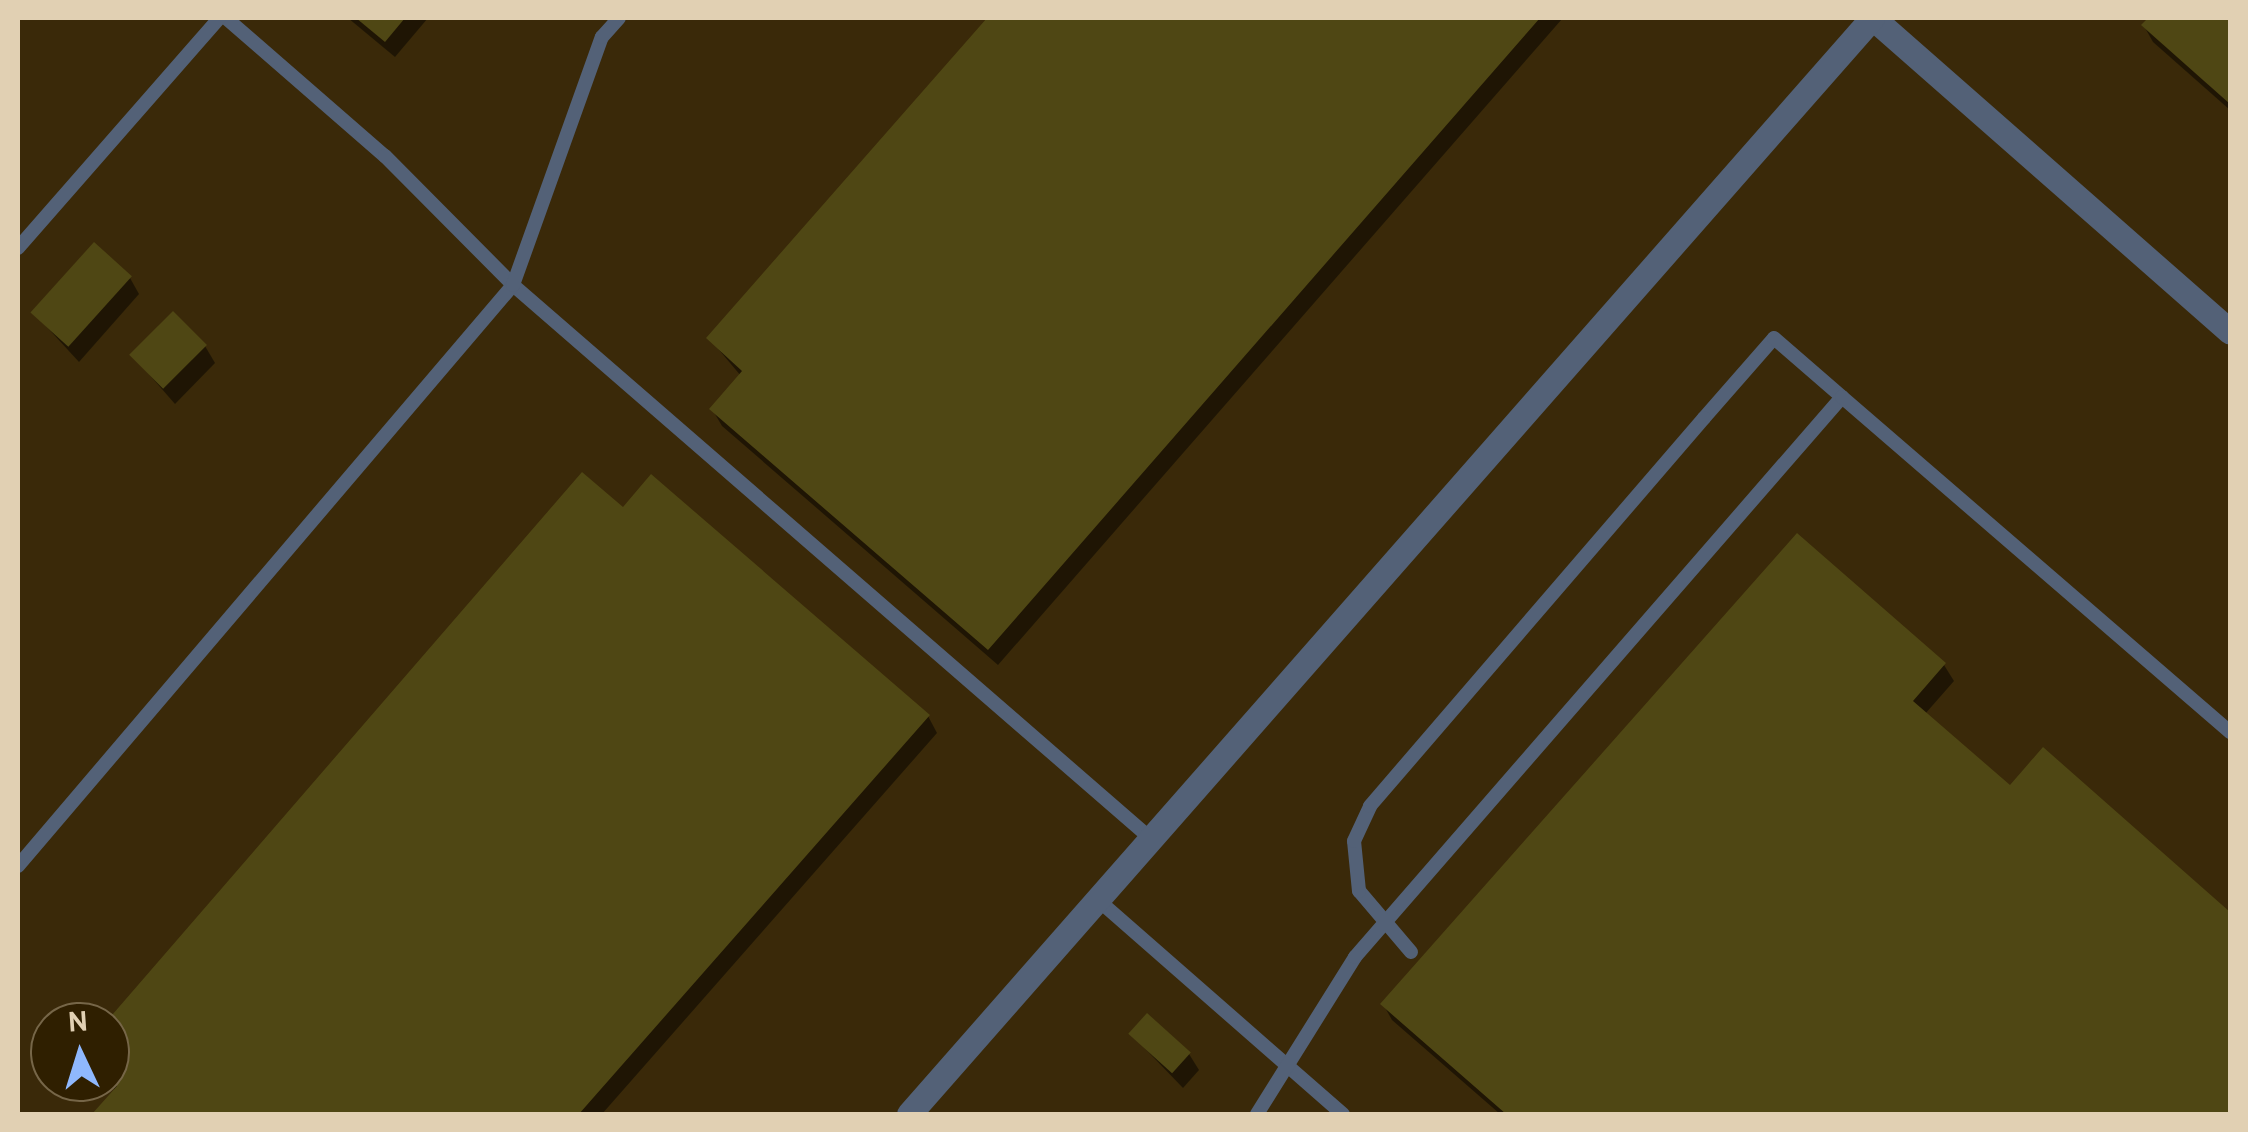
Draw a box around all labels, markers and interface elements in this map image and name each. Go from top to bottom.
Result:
north arrow [30,1002,130,1102]
text: N [67,1005,89,1043]

